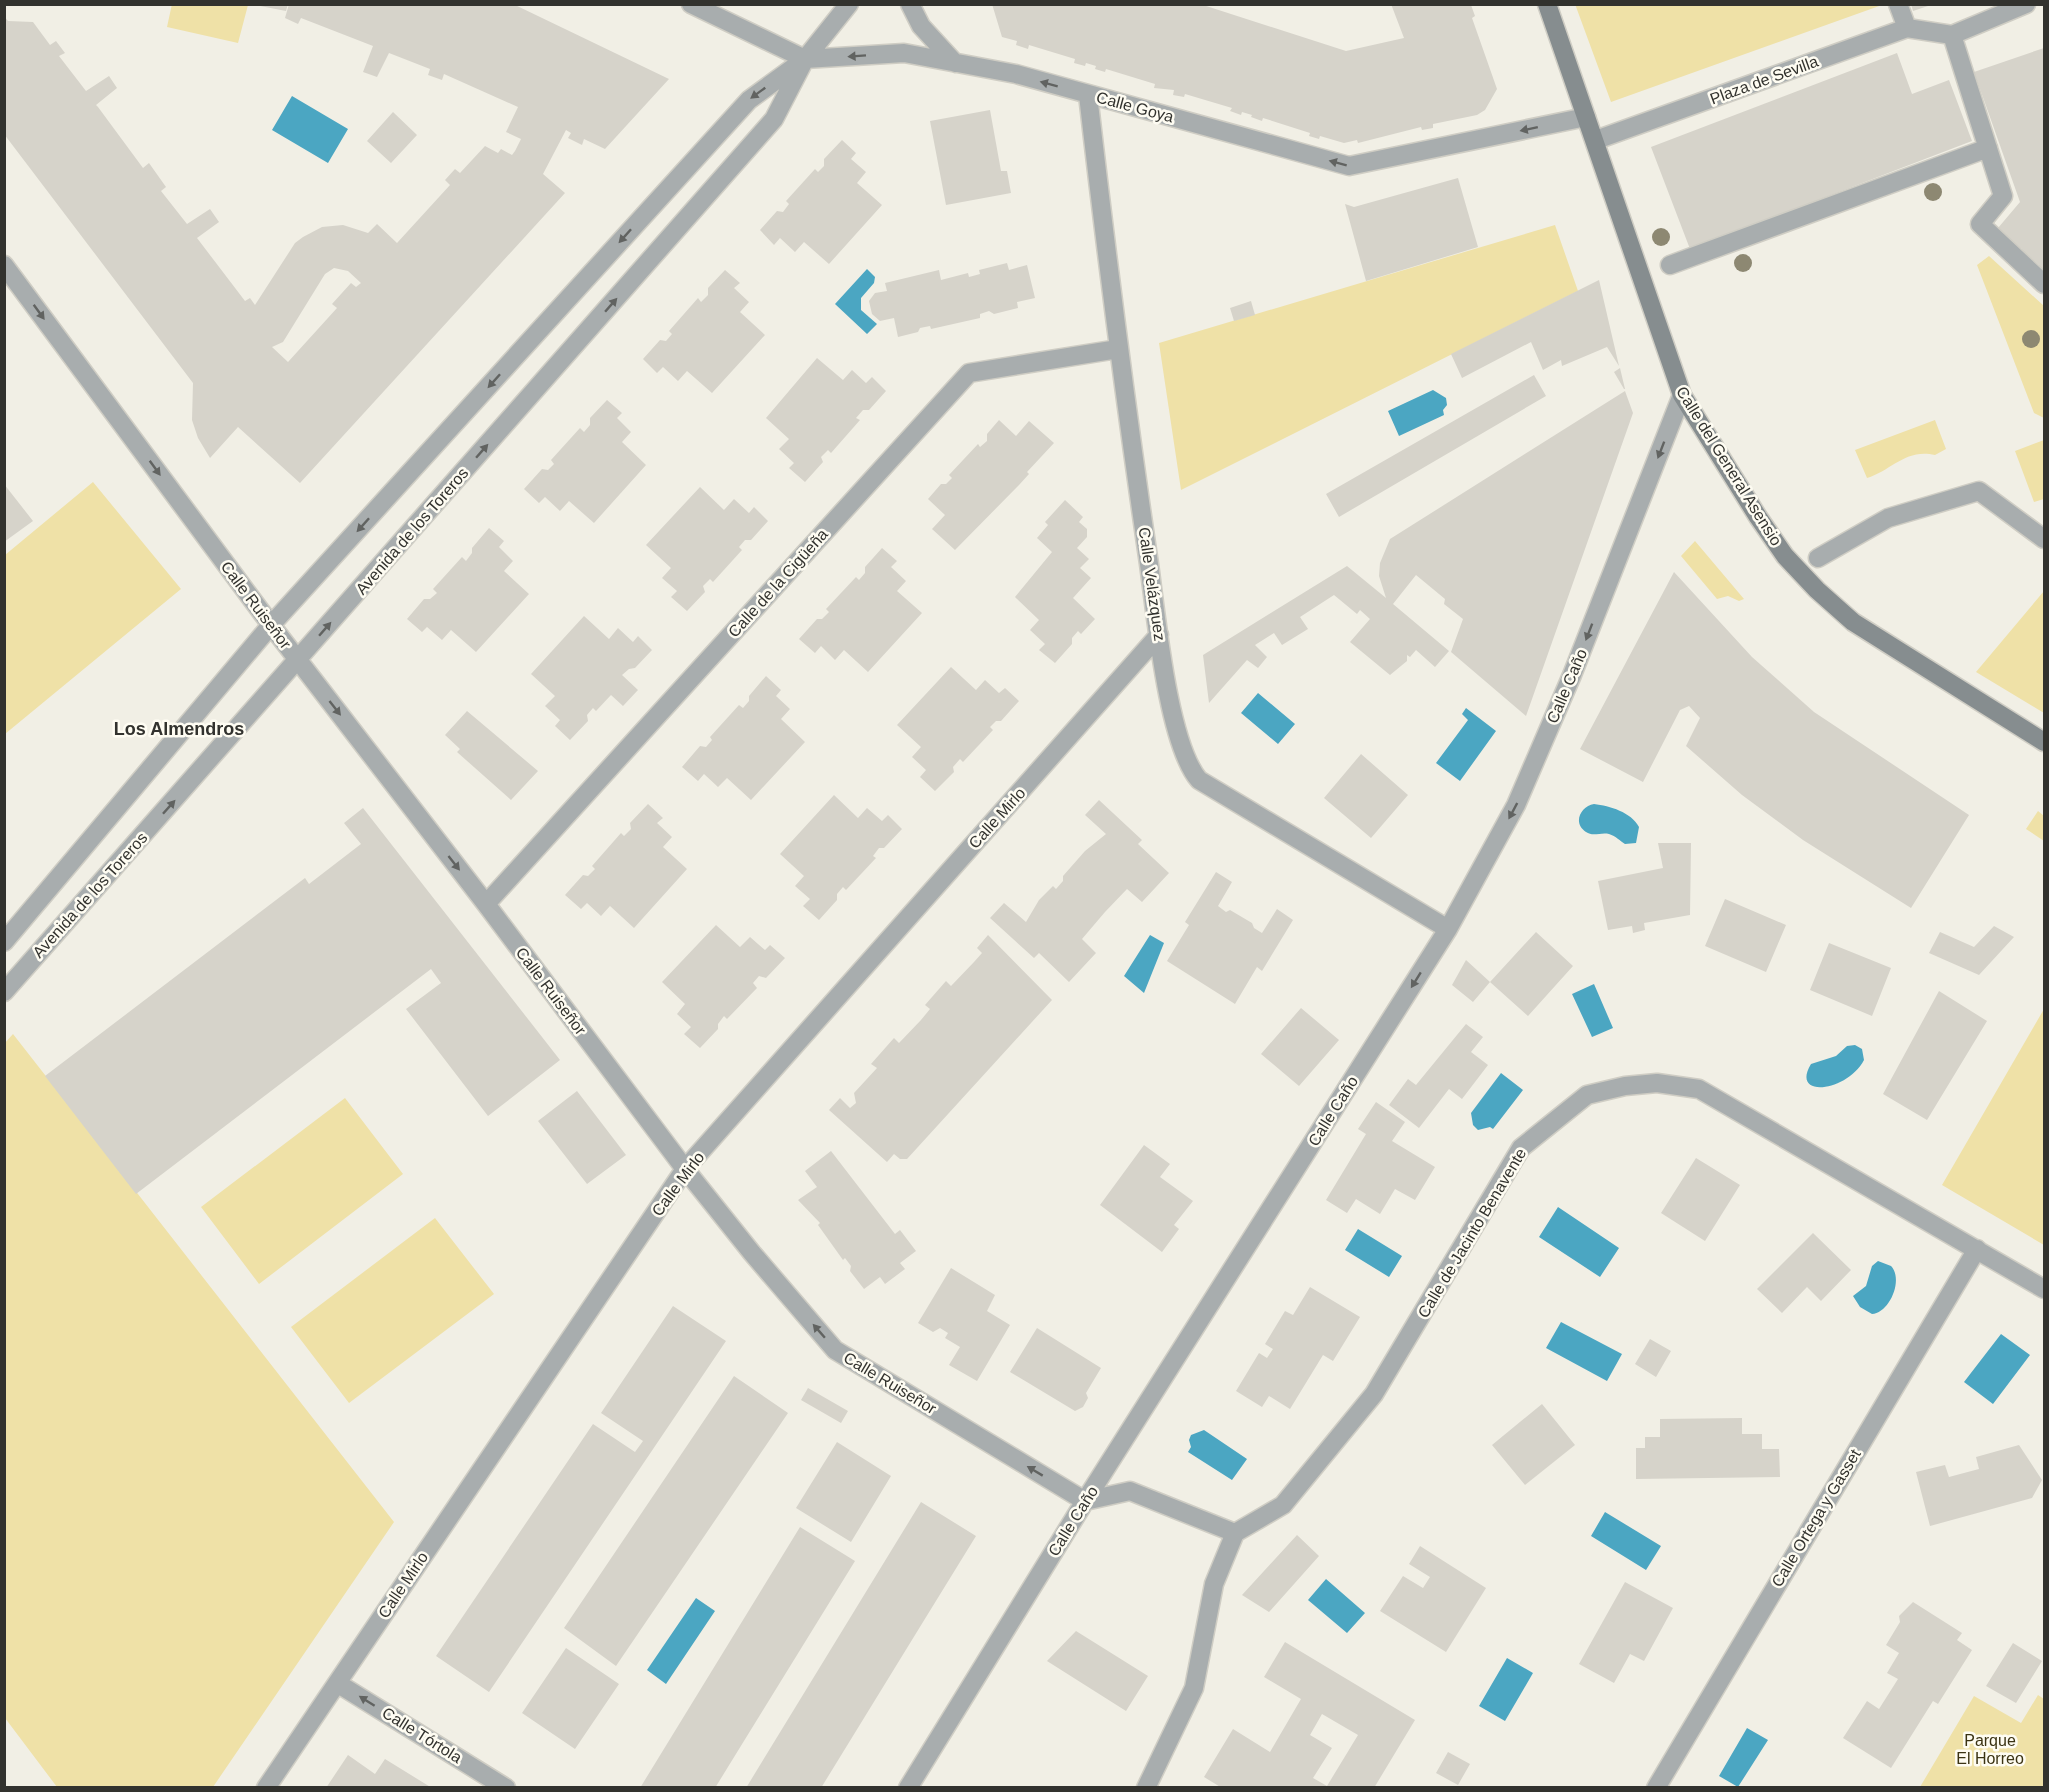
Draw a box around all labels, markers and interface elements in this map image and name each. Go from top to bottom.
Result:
one-way arrow [848,51,867,61]
street label: Plaza de Sevilla [1708,53,1820,107]
one-way arrow [1040,78,1058,88]
one-way arrow [750,87,765,99]
street label: Calle Goya [1095,89,1176,125]
one-way arrow [1519,125,1538,134]
one-way arrow [1329,158,1347,167]
one-way arrow [619,228,632,243]
one-way arrow [604,298,617,313]
one-way arrow [33,304,45,319]
one-way arrow [487,373,501,388]
street label: Calle del General Asensio [1673,383,1785,549]
one-way arrow [1655,441,1665,459]
one-way arrow [475,444,488,459]
one-way arrow [149,460,161,476]
street label: Avenida de los Toreros [352,464,472,598]
one-way arrow [357,517,370,532]
street label: Calle de la Cigüeña [725,525,831,641]
street label: Calle Velázquez [1136,526,1168,642]
street label: Calle Ruiseñor [218,558,295,653]
one-way arrow [319,621,332,637]
one-way arrow [1584,623,1594,641]
street label: Calle Caño [1544,646,1590,726]
one-way arrow [329,701,341,716]
district label: Los Almendros [114,719,244,739]
street label: Calle Mirlo [965,784,1029,852]
one-way arrow [162,800,175,815]
one-way arrow [1508,802,1518,819]
street label: Avenida de los Toreros [29,829,151,961]
one-way arrow [448,855,460,870]
street label: Calle Ruiseñor [513,944,590,1039]
one-way arrow [1410,972,1421,988]
street label: Calle Caño [1305,1073,1361,1149]
street label: Calle de Jacinto Benavente [1415,1145,1530,1321]
street label: Calle Mirlo [648,1149,708,1219]
one-way arrow [813,1324,826,1339]
street label: Calle Ruiseñor [841,1349,940,1418]
street label: Calle Ortega y Gasset [1768,1446,1864,1590]
one-way arrow [1027,1465,1043,1476]
street label: Calle Caño [1045,1483,1101,1559]
street label: Calle Mirlo [375,1549,431,1621]
one-way arrow [359,1696,375,1707]
street label: Calle Tórtola [379,1704,465,1766]
park label: Parque El Horreo [1956,1732,2024,1767]

